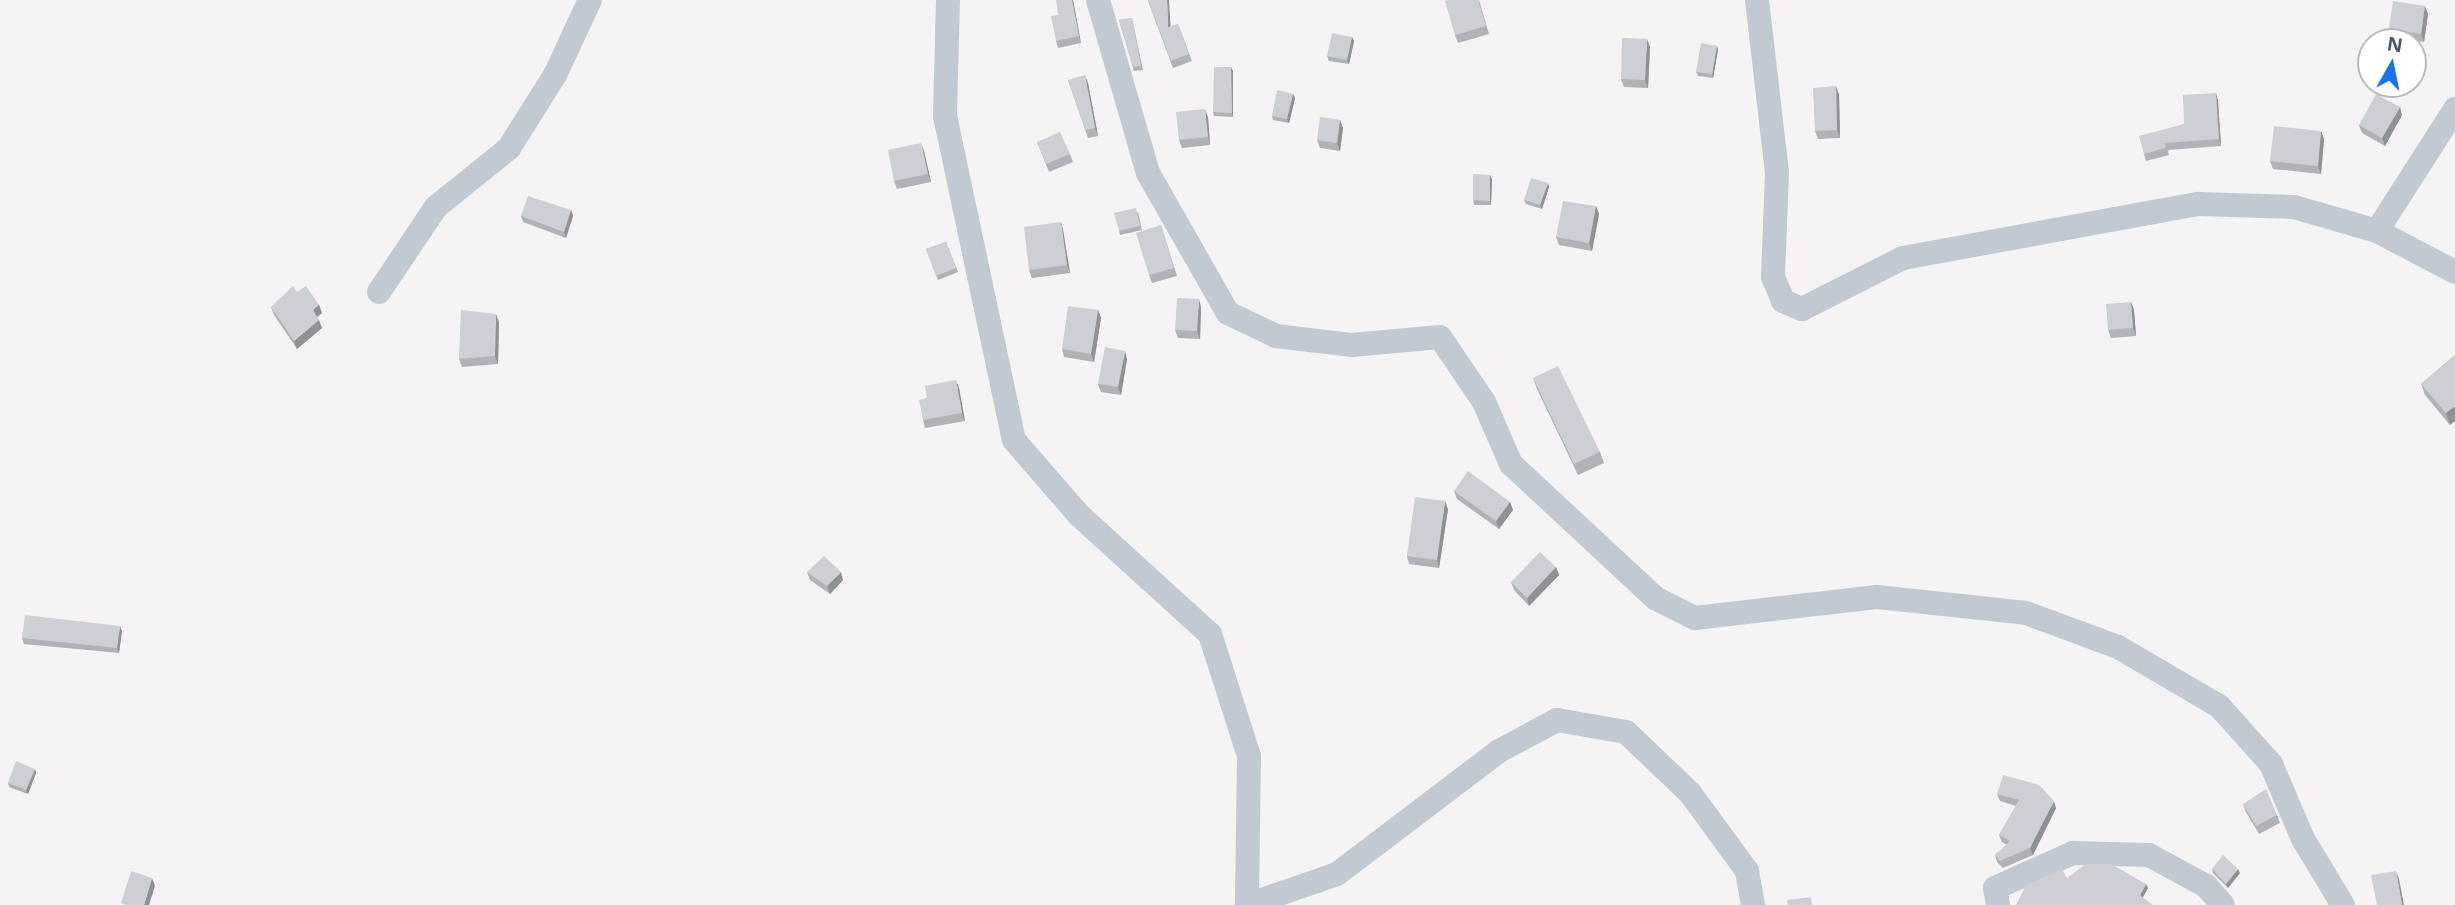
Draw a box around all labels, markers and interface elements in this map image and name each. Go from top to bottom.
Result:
north arrow [2357,28,2427,98]
text: N [2385,30,2405,58]

